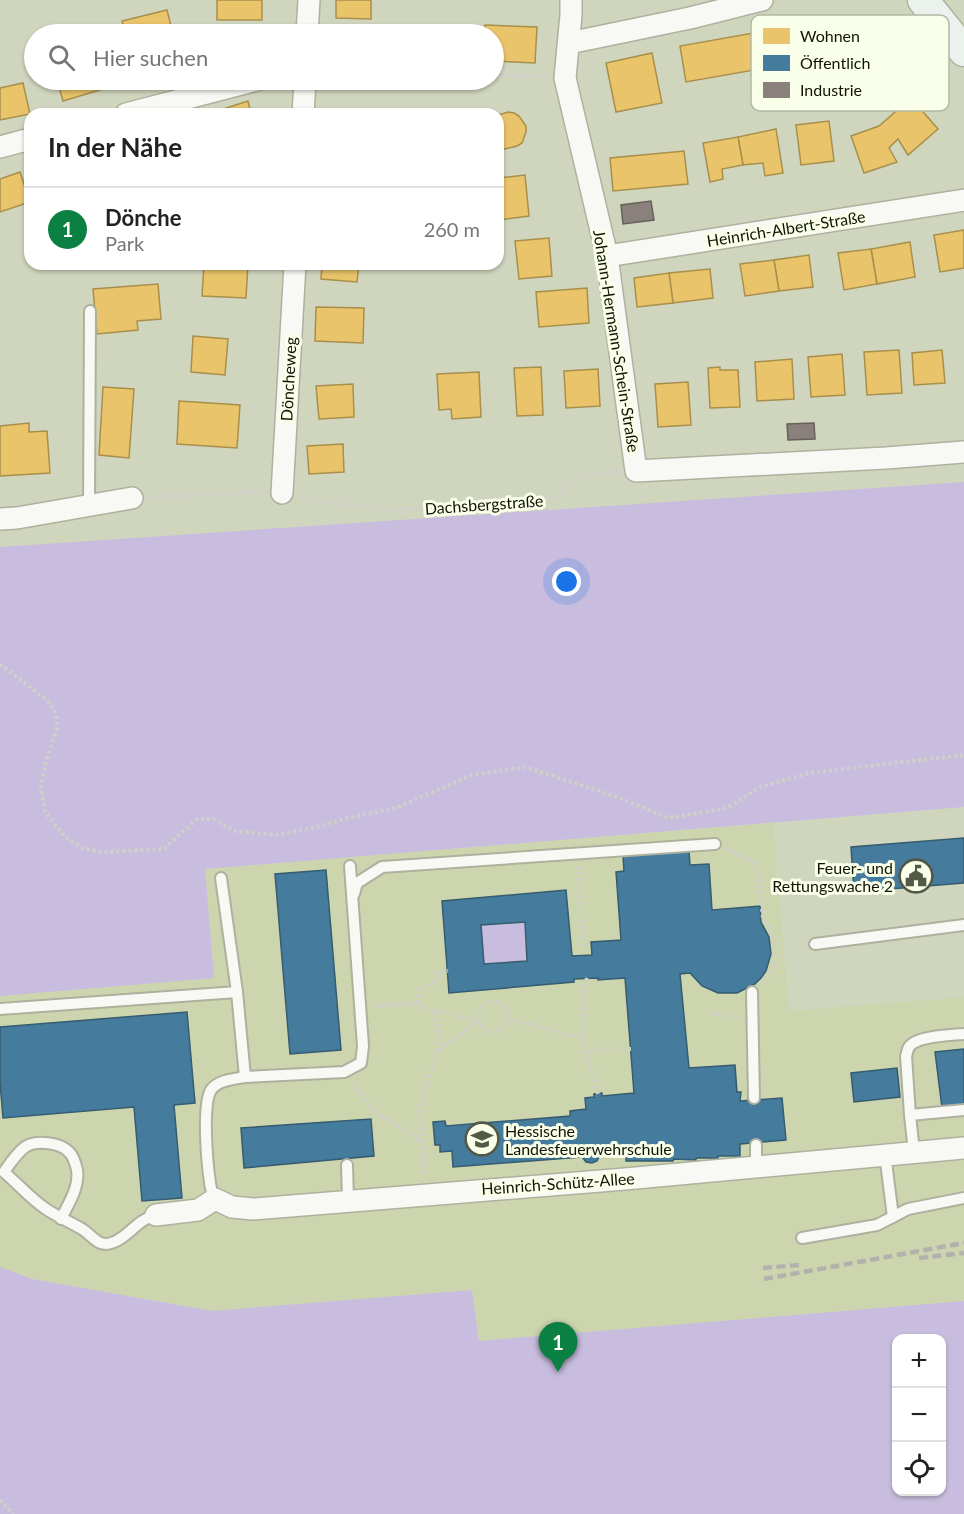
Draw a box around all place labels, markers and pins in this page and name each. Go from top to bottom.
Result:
place label: Feuer- und Rettungswache 2 [772,858,893,895]
public building icon: Feuer- und Rettungswache 2 [898,858,934,894]
school or university icon: Hessische Landesfeuerwehrschule [464,1121,500,1157]
place label: Hessische Landesfeuerwehrschule [505,1121,672,1158]
pin: 1 [538,1322,578,1372]

